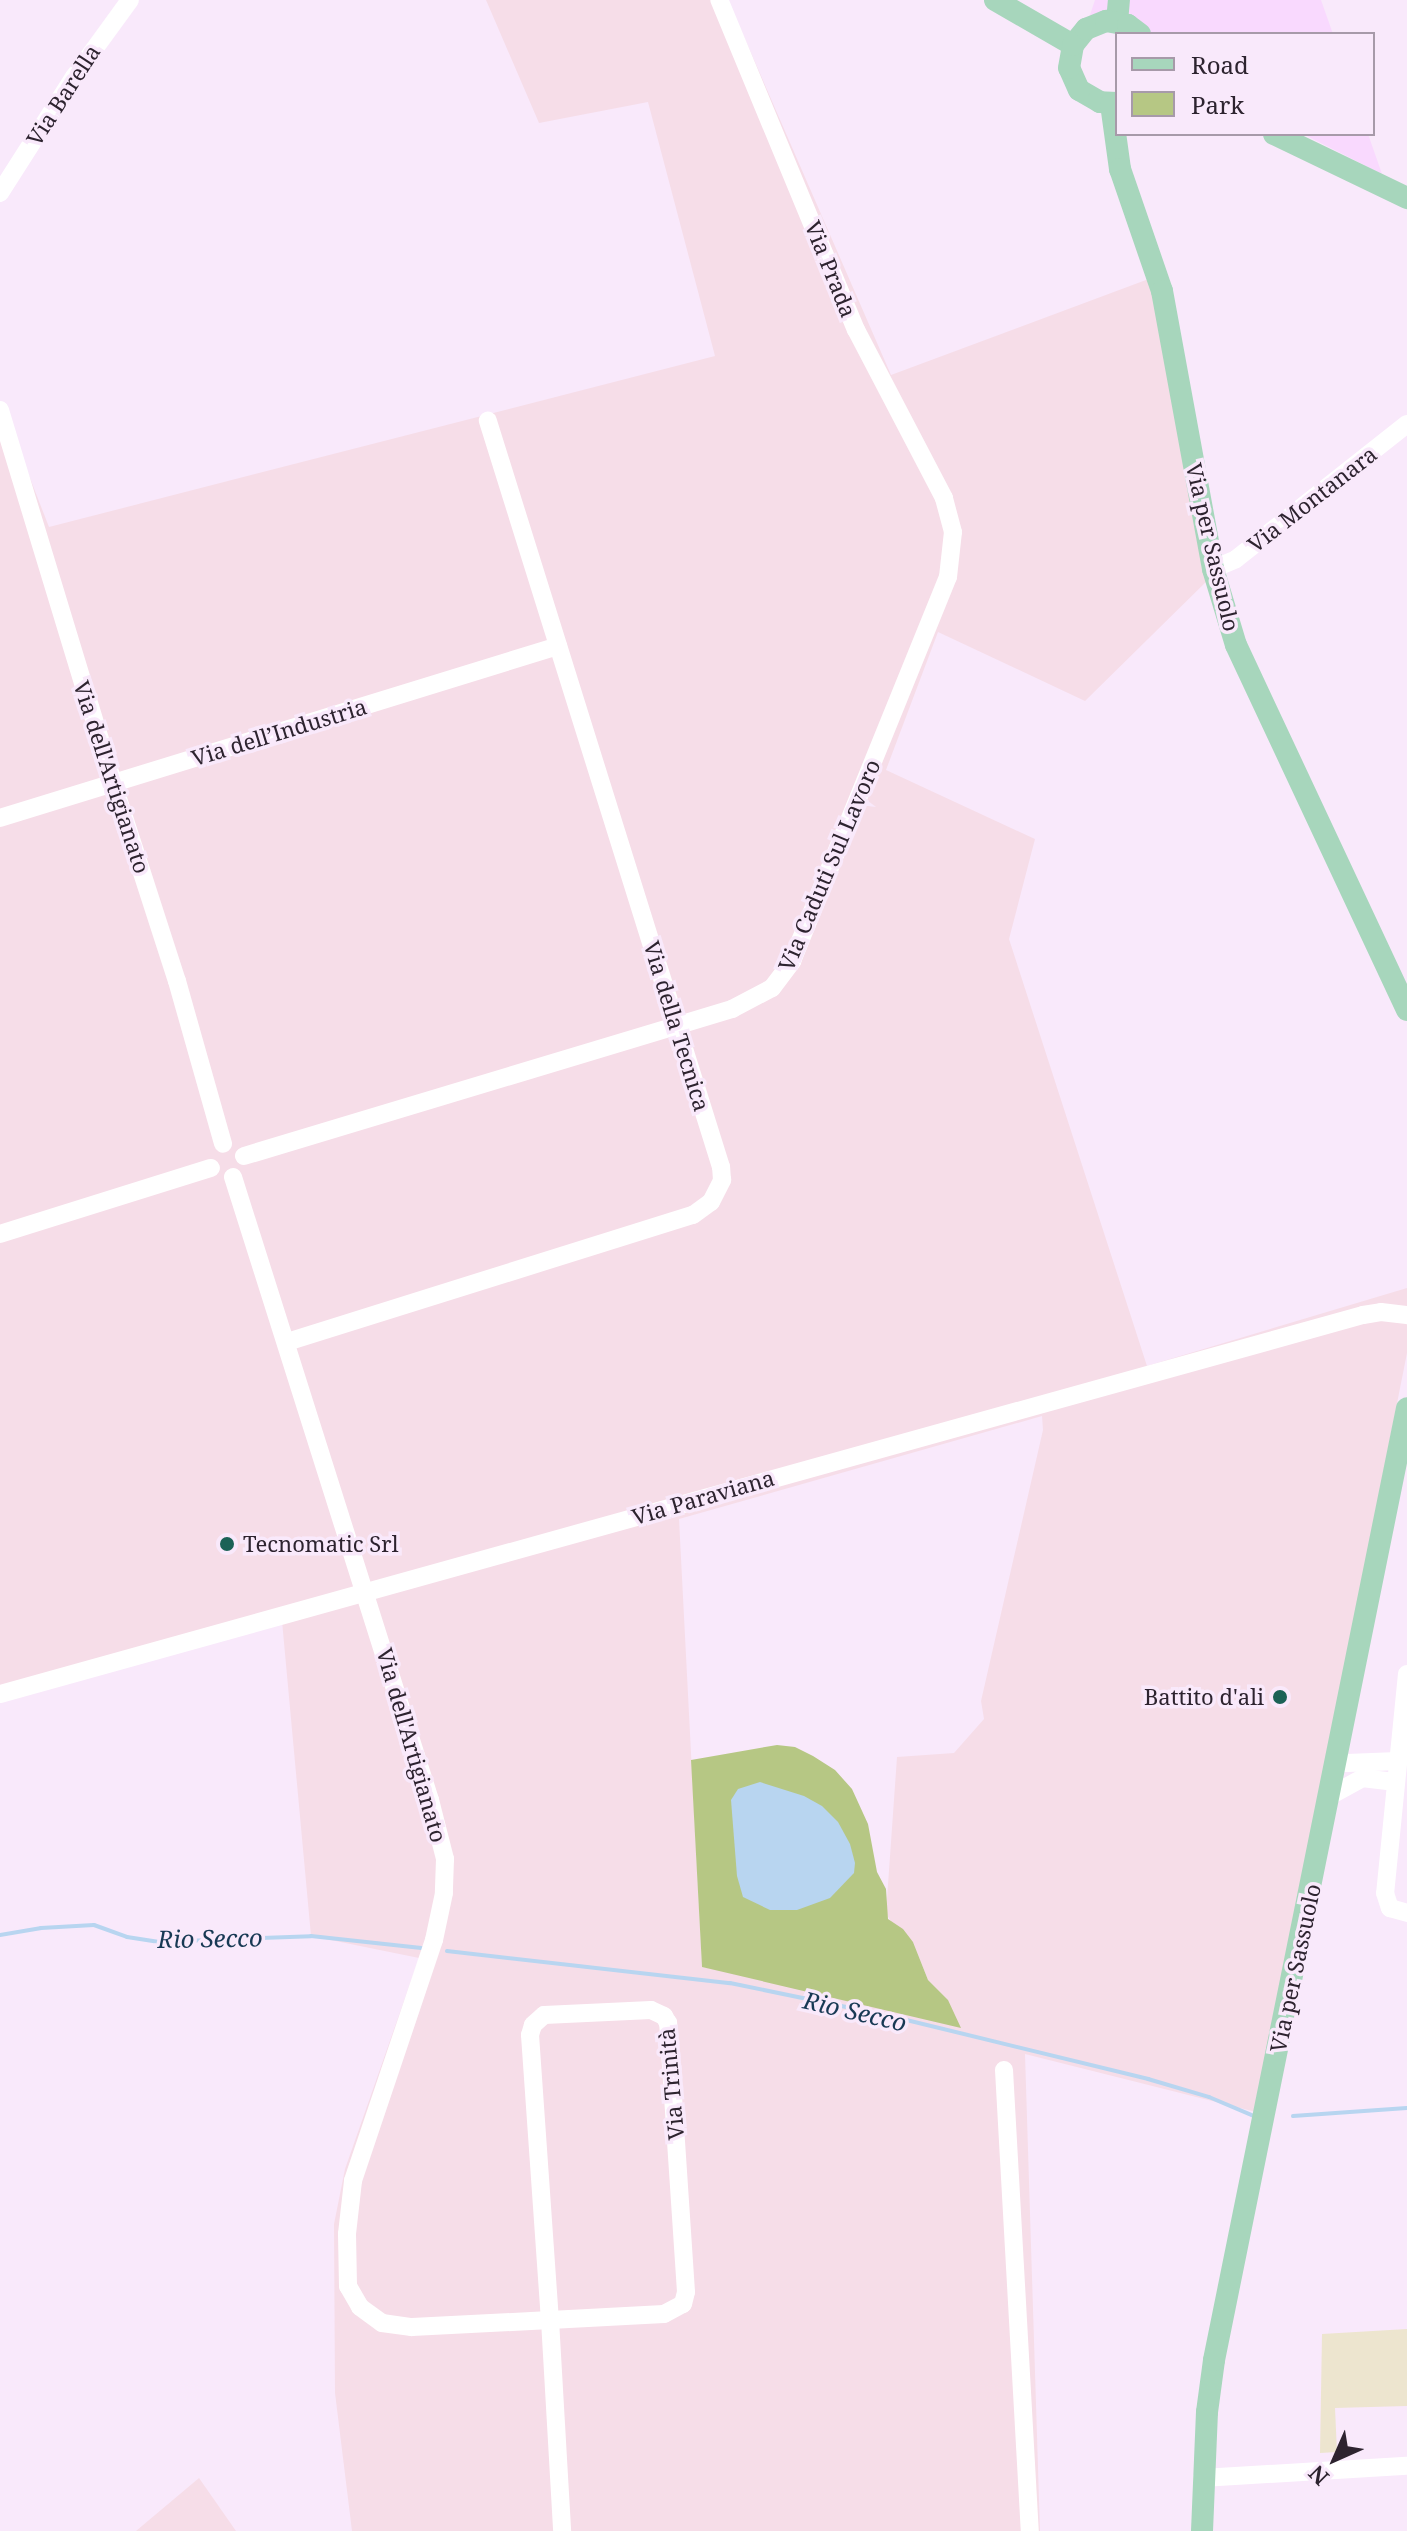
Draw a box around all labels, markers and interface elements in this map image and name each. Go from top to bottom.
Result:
legend [1115,32,1375,136]
street label: Via Barella [21,40,105,150]
text: Road [1191,48,1249,81]
text: Park [1191,88,1244,121]
street label: Via Prada [800,217,862,321]
street label: Via Montanara [1242,440,1382,558]
street label: Via per Sassuolo [1181,460,1245,634]
street label: Via dell'Artigianato [68,677,156,877]
street label: Via dell’Industria [188,693,370,771]
street label: Via Caduti Sul Lavoro [773,755,885,975]
street label: Via della Tecnica [639,938,715,1114]
street label: Via Paraviana [629,1464,777,1530]
place label: Tecnomatic Srl [243,1531,399,1557]
marker: Tecnomatic Srl [218,1535,236,1553]
street label: Via dell'Artigianato [372,1645,452,1845]
place label: Battito d'ali [1144,1684,1264,1710]
marker: Battito d'ali [1271,1688,1289,1706]
street label: Via per Sassuolo [1264,1881,1326,2055]
water label: Rio Secco [157,1923,263,1953]
water label: Rio Secco [800,1985,910,2037]
street label: Via Trinità [653,2027,689,2141]
north arrow [1295,2419,1375,2499]
text: N [1301,2459,1335,2493]

